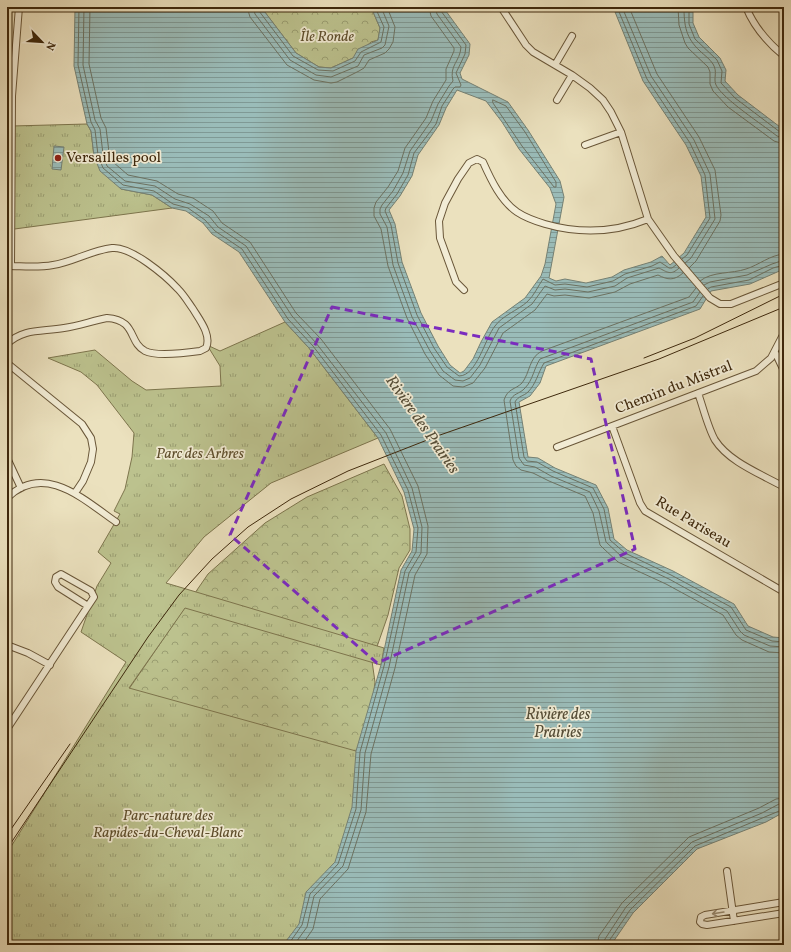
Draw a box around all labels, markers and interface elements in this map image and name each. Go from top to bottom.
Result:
north arrow [22,22,62,62]
park label: Île Ronde [300,27,354,48]
text: N [41,39,58,52]
place label: Versailles pool [66,148,161,169]
marker: Versailles pool [53,153,63,163]
street label: Chemin du Mistral [612,356,736,420]
water label: Rivière des Prairies [380,371,464,479]
park label: Parc des Arbres [156,444,245,465]
street label: Rue Pariseau [651,492,735,554]
water label: Rivière des Prairies [526,704,591,744]
park label: Parc-nature des Rapides-du-Cheval-Blanc [93,806,244,844]
one-way arrow [712,909,725,917]

